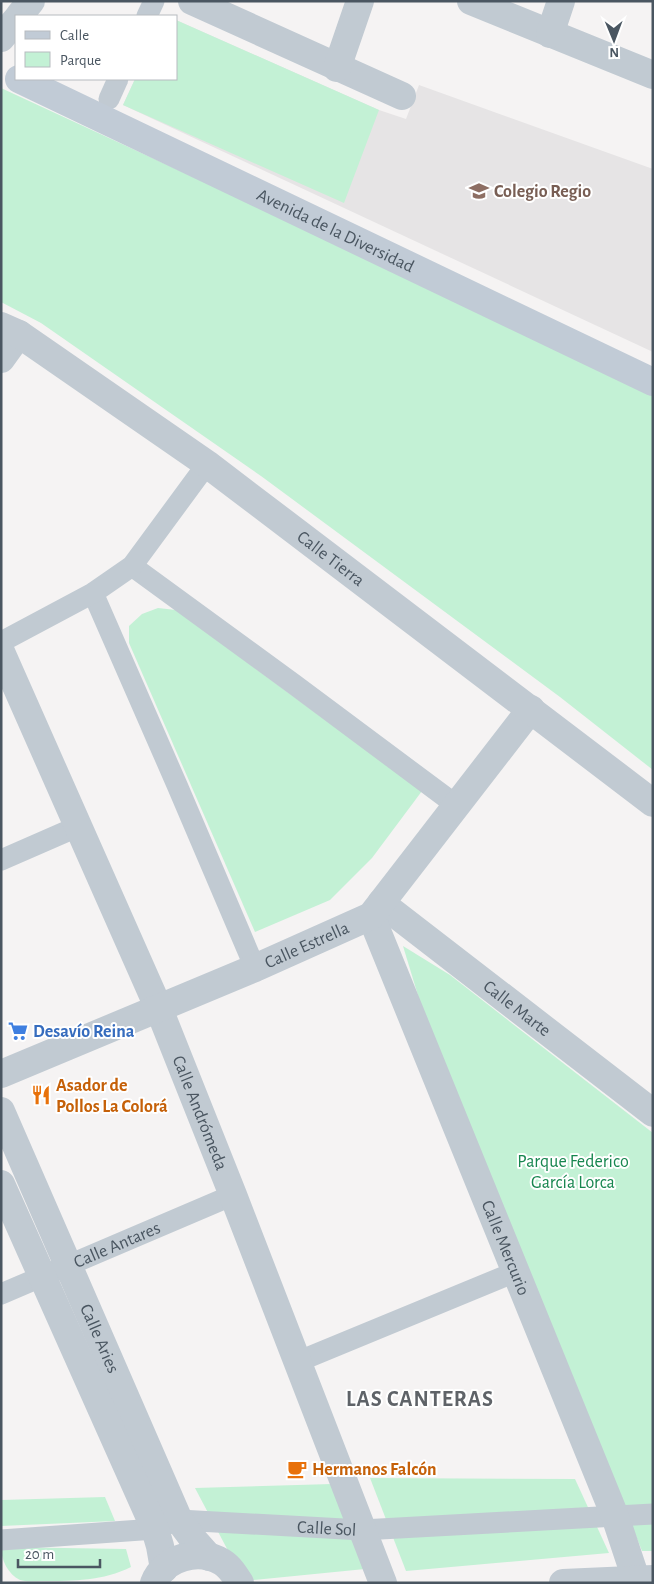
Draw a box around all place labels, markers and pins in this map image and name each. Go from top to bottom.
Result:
school or university icon: Colegio Regio [468,180,490,202]
place label: Colegio Regio [494,183,591,201]
supermarket icon: Desavío Reina [7,1020,29,1042]
place label: Desavío Reina [33,1023,135,1041]
place label: Asador de Pollos La Colorá [56,1077,168,1116]
restaurant icon: Asador de Pollos La Colorá [30,1084,52,1106]
cafe icon: Hermanos Falcón [286,1458,308,1480]
place label: Hermanos Falcón [312,1461,436,1479]

